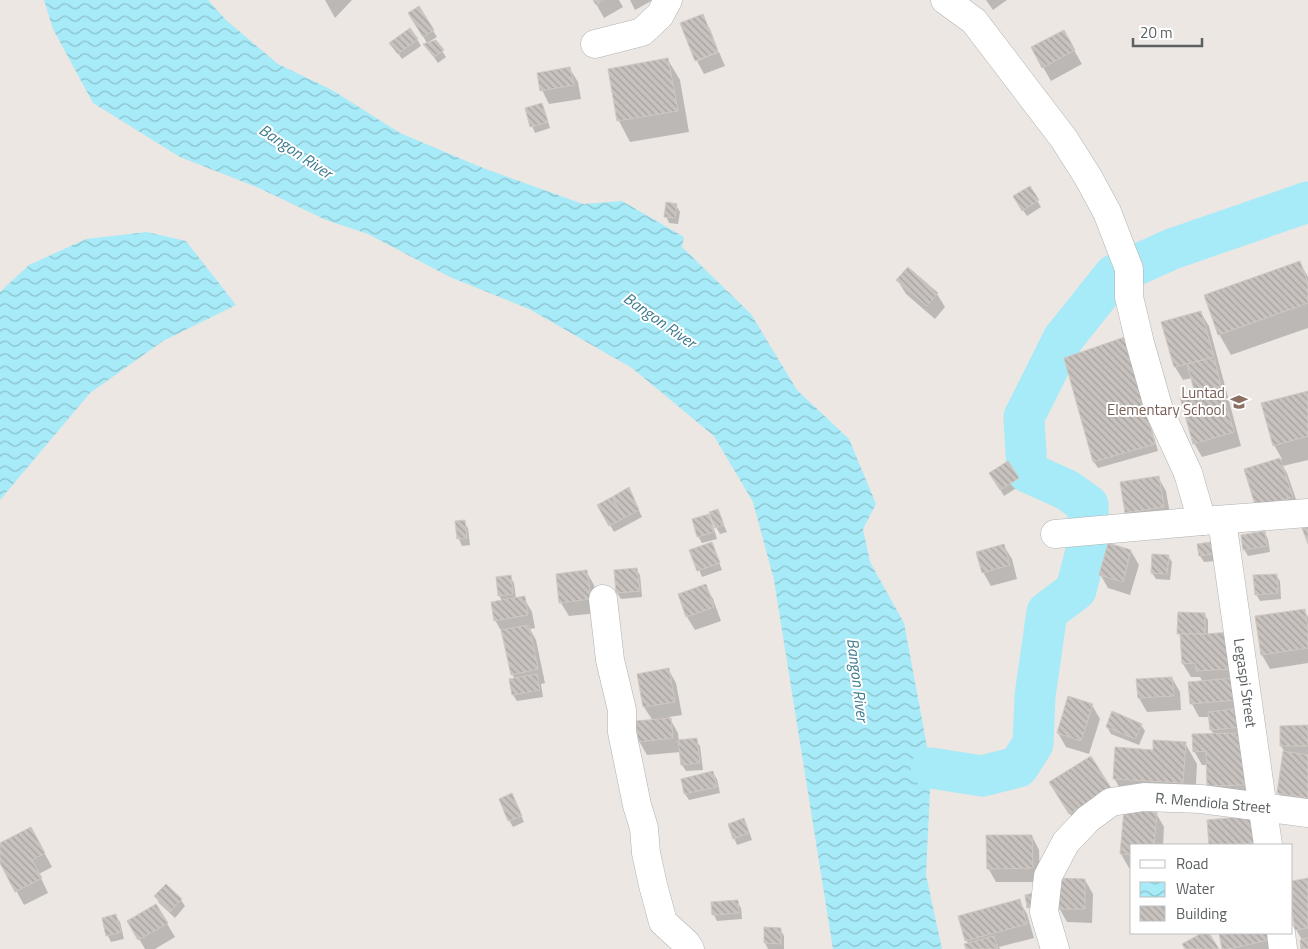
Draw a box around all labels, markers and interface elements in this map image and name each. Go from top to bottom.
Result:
scale bar [1133,15,1202,47]
text: 20 m [1140,21,1173,44]
water label: Bangon River [255,118,339,185]
water label: Bangon River [619,286,703,355]
place label: Luntad Elementary School [1107,381,1225,421]
school or university icon: Luntad Elementary School [1229,392,1249,412]
water label: Bangon River [841,637,875,725]
street label: Legaspi Street [1228,637,1263,730]
street label: R. Mendiola Street [1154,786,1273,819]
legend [1130,844,1293,934]
text: Road [1176,852,1208,875]
text: Water [1176,877,1215,900]
text: Building [1176,902,1227,925]

